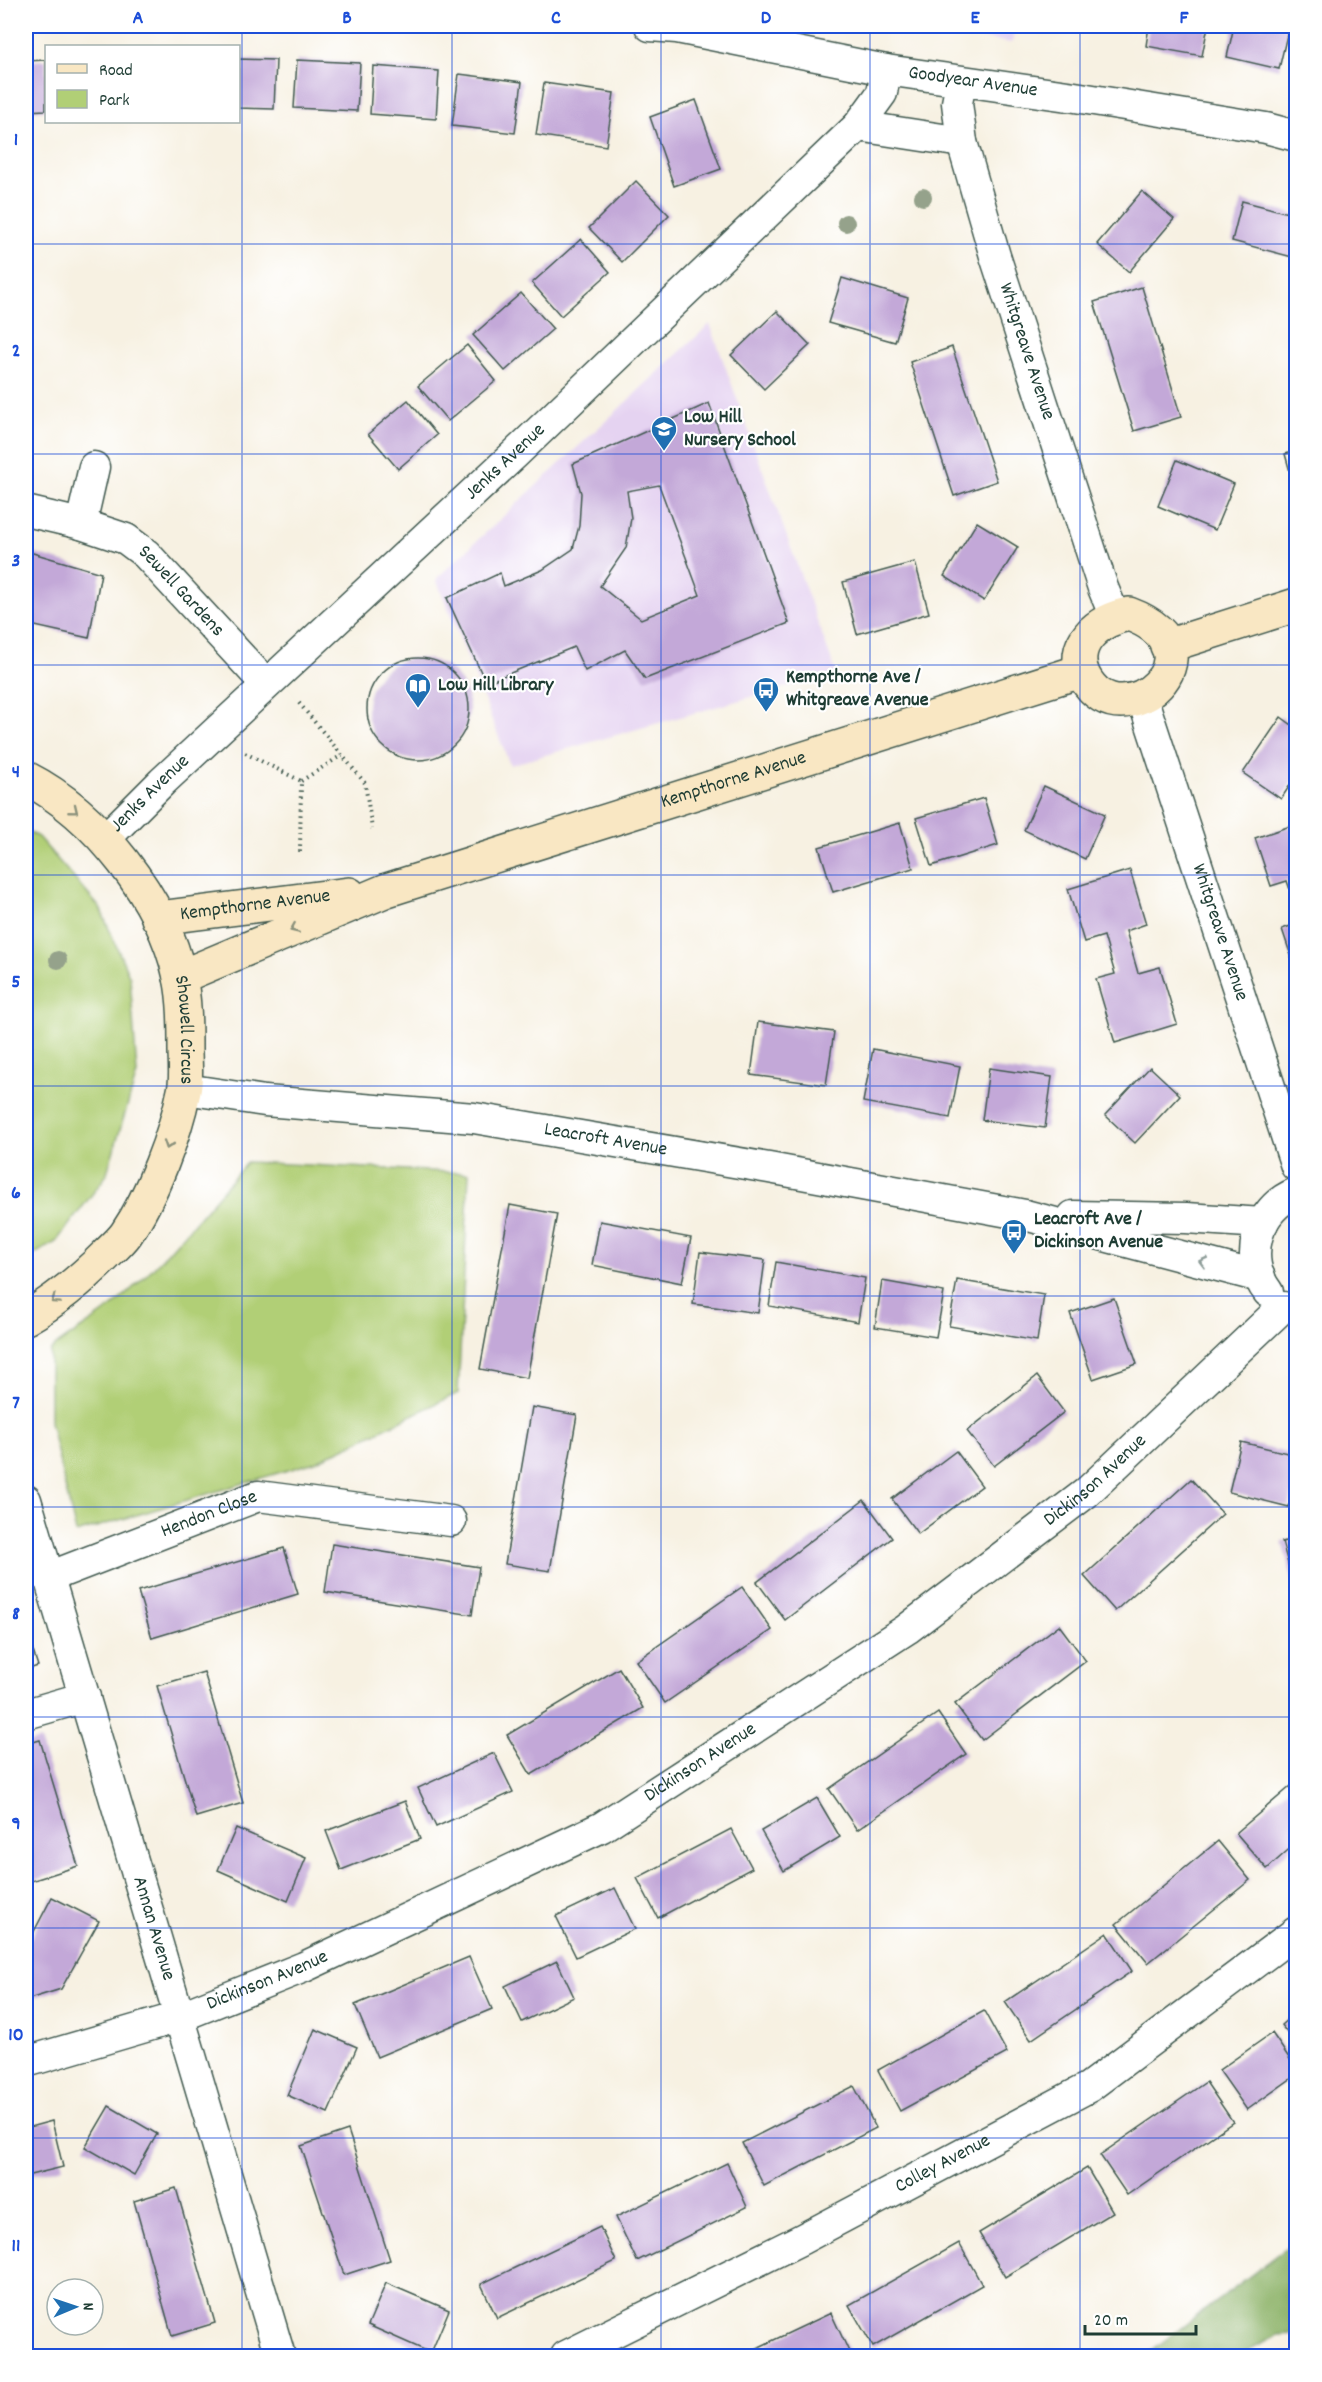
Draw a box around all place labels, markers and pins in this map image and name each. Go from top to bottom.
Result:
place label: Low Hill Nursery School [684,404,796,455]
school or university icon: Low Hill Nursery School [649,414,679,452]
place label: Kempthorne Ave / Whitgreave Avenue [786,664,929,715]
library icon: Low Hill Library [403,671,433,709]
place label: Low Hill Library [438,672,554,700]
bus stop icon: Kempthorne Ave / Whitgreave Avenue [751,675,781,713]
place label: Leacroft Ave / Dickinson Avenue [1034,1206,1163,1257]
bus stop icon: Leacroft Ave / Dickinson Avenue [999,1217,1029,1255]

